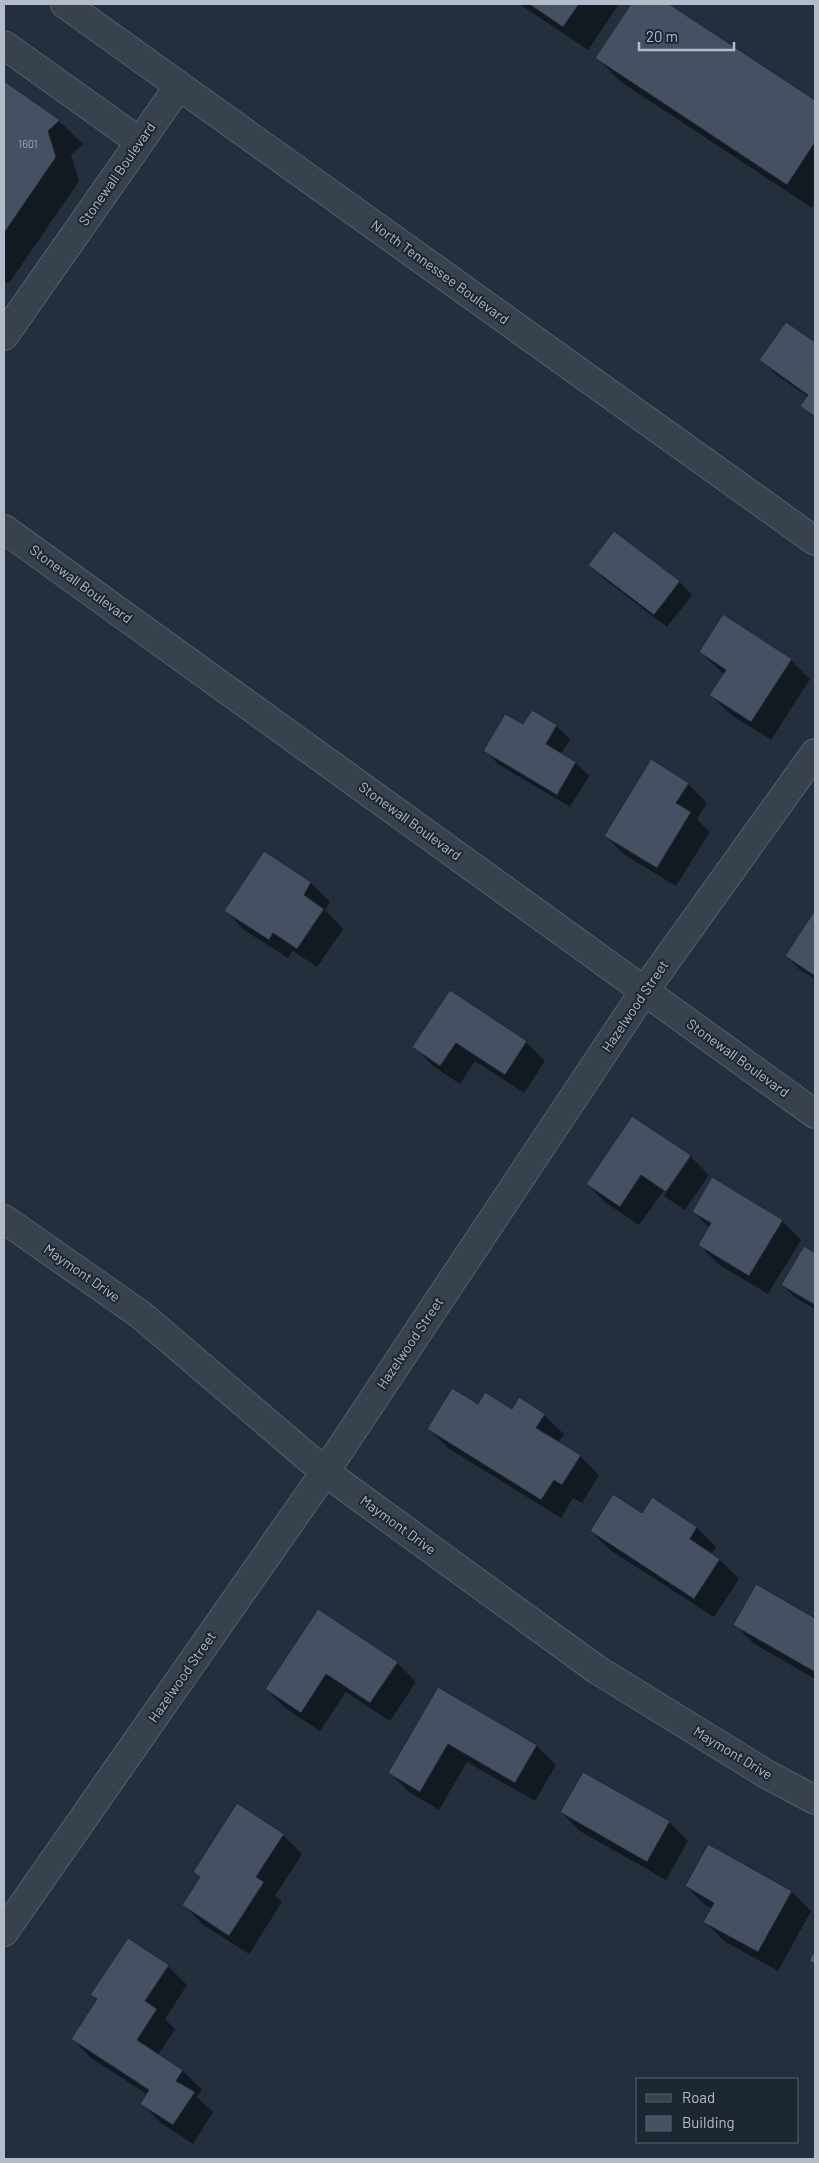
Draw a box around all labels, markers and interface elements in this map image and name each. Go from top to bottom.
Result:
scale bar [639,20,734,52]
text: 20 m [646,27,678,45]
street label: Stonewall Boulevard [74,119,159,229]
house number: 1601 [18,137,38,150]
street label: North Tennessee Boulevard [368,216,513,327]
street label: Stonewall Boulevard [27,541,136,626]
street label: Stonewall Boulevard [356,778,465,863]
street label: Hazelwood Street [598,957,672,1055]
street label: Stonewall Boulevard [684,1015,793,1100]
street label: Maymont Drive [41,1240,124,1305]
street label: Hazelwood Street [373,1294,447,1392]
street label: Maymont Drive [357,1491,439,1558]
street label: Hazelwood Street [144,1628,219,1725]
street label: Maymont Drive [691,1722,776,1783]
legend [636,2078,799,2143]
text: Road [682,2088,715,2106]
text: Building [682,2113,735,2131]

